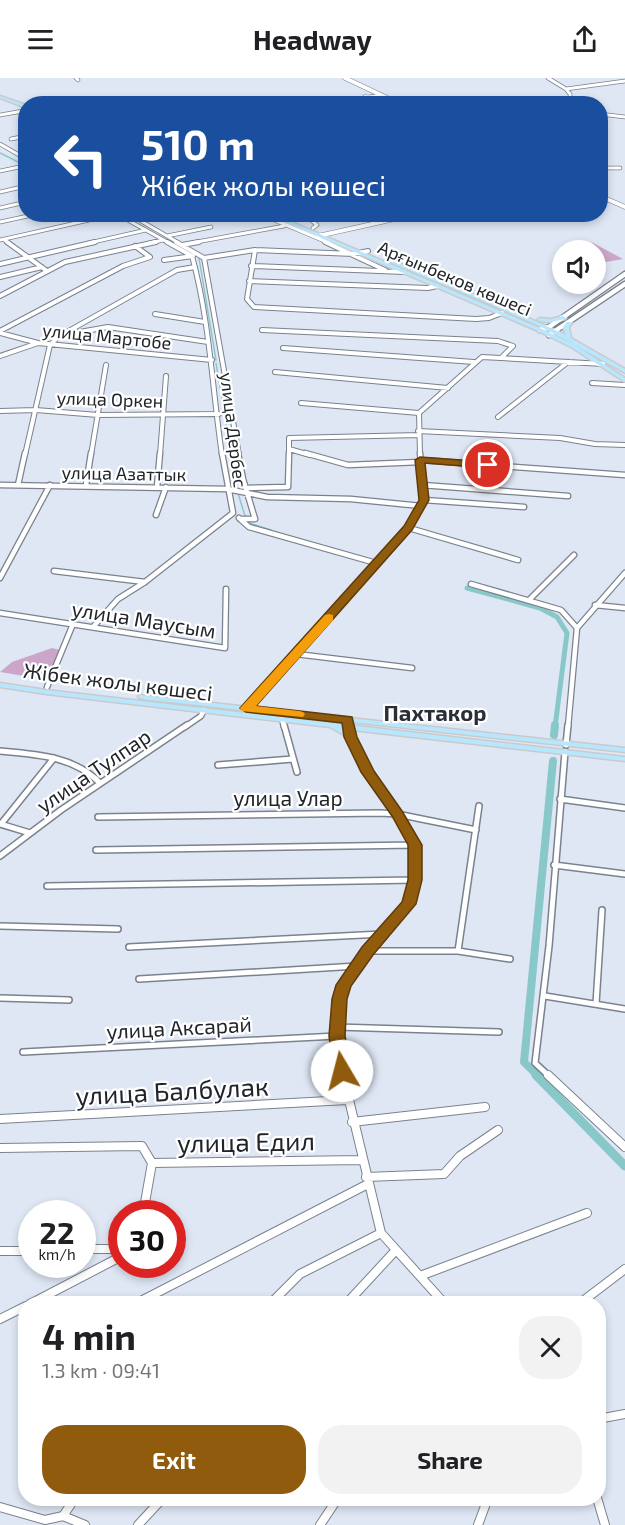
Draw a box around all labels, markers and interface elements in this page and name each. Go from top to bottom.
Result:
icon: menu [24,23,57,56]
text: Headway [253,23,372,55]
icon: share [568,23,601,56]
text: 510 m [141,118,255,168]
icon: left [42,120,120,198]
text: Жібек жолы көшесі [141,169,386,201]
street label: Арғынбеков көшесі [375,236,535,320]
map controls [552,240,606,294]
button: sound [552,240,606,294]
street label: улица Мартобе [41,318,173,354]
street label: улица Дербес [216,371,252,489]
street label: улица Оркен [56,386,164,412]
pin [462,439,513,490]
icon: arrive [471,448,504,481]
street label: улица Азаттык [62,461,187,485]
street label: улица Маусым [70,595,218,644]
street label: Жібек жолы көшесі [22,657,214,705]
district label: Пахтакор [384,699,486,725]
street label: улица Тулпар [31,723,155,818]
street label: улица Улар [233,785,343,811]
street label: улица Аксарай [106,1011,252,1044]
position arrow [310,1039,374,1103]
street label: улица Балбулак [75,1069,270,1112]
street label: улица Едил [177,1124,315,1159]
speed limit sign: 30 [108,1200,186,1278]
text: 22 [40,1214,74,1250]
text: km/h [38,1245,76,1263]
text: 4 min [42,1314,136,1357]
button: close [519,1316,582,1379]
text: 1.3 km · 09:41 [42,1358,160,1382]
button: Exit [42,1425,306,1494]
button: Share [318,1425,582,1494]

